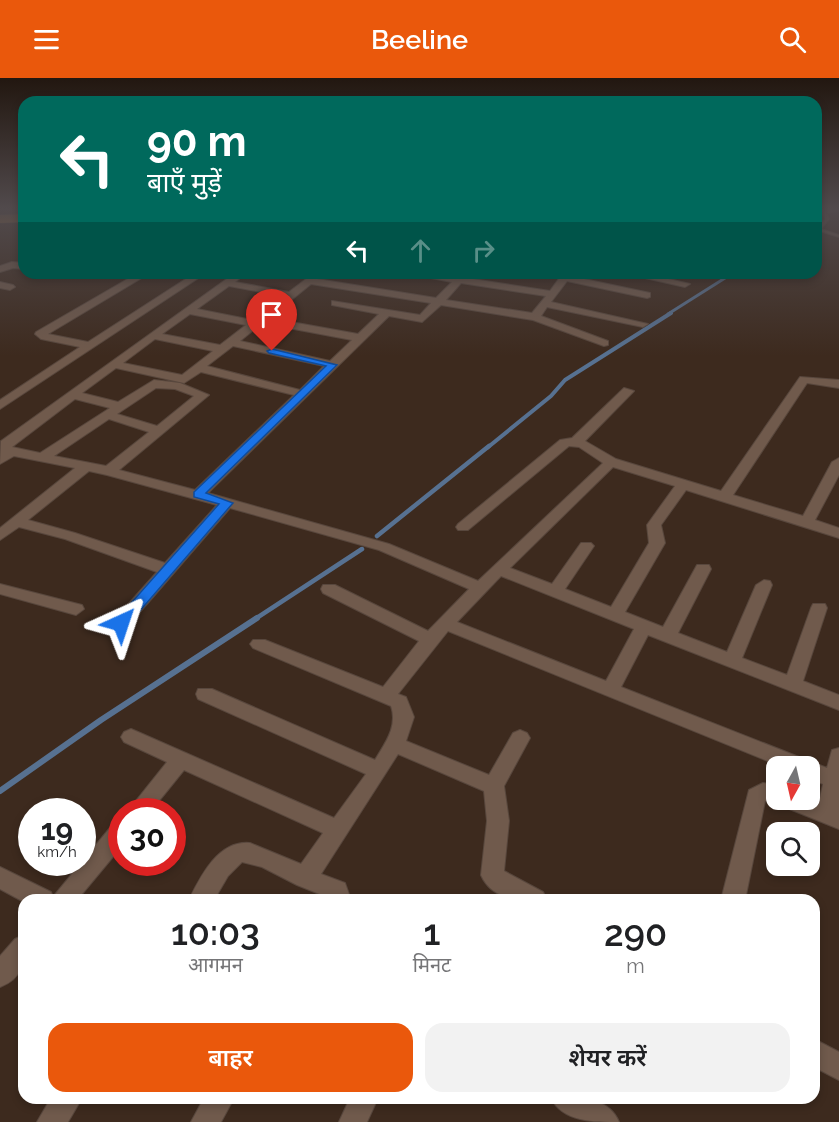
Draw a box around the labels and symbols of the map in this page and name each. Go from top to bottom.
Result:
pin [246,289,297,351]
position arrow [89,591,153,655]
north arrow [766,756,820,810]
speed limit sign: 30 [108,798,186,876]

